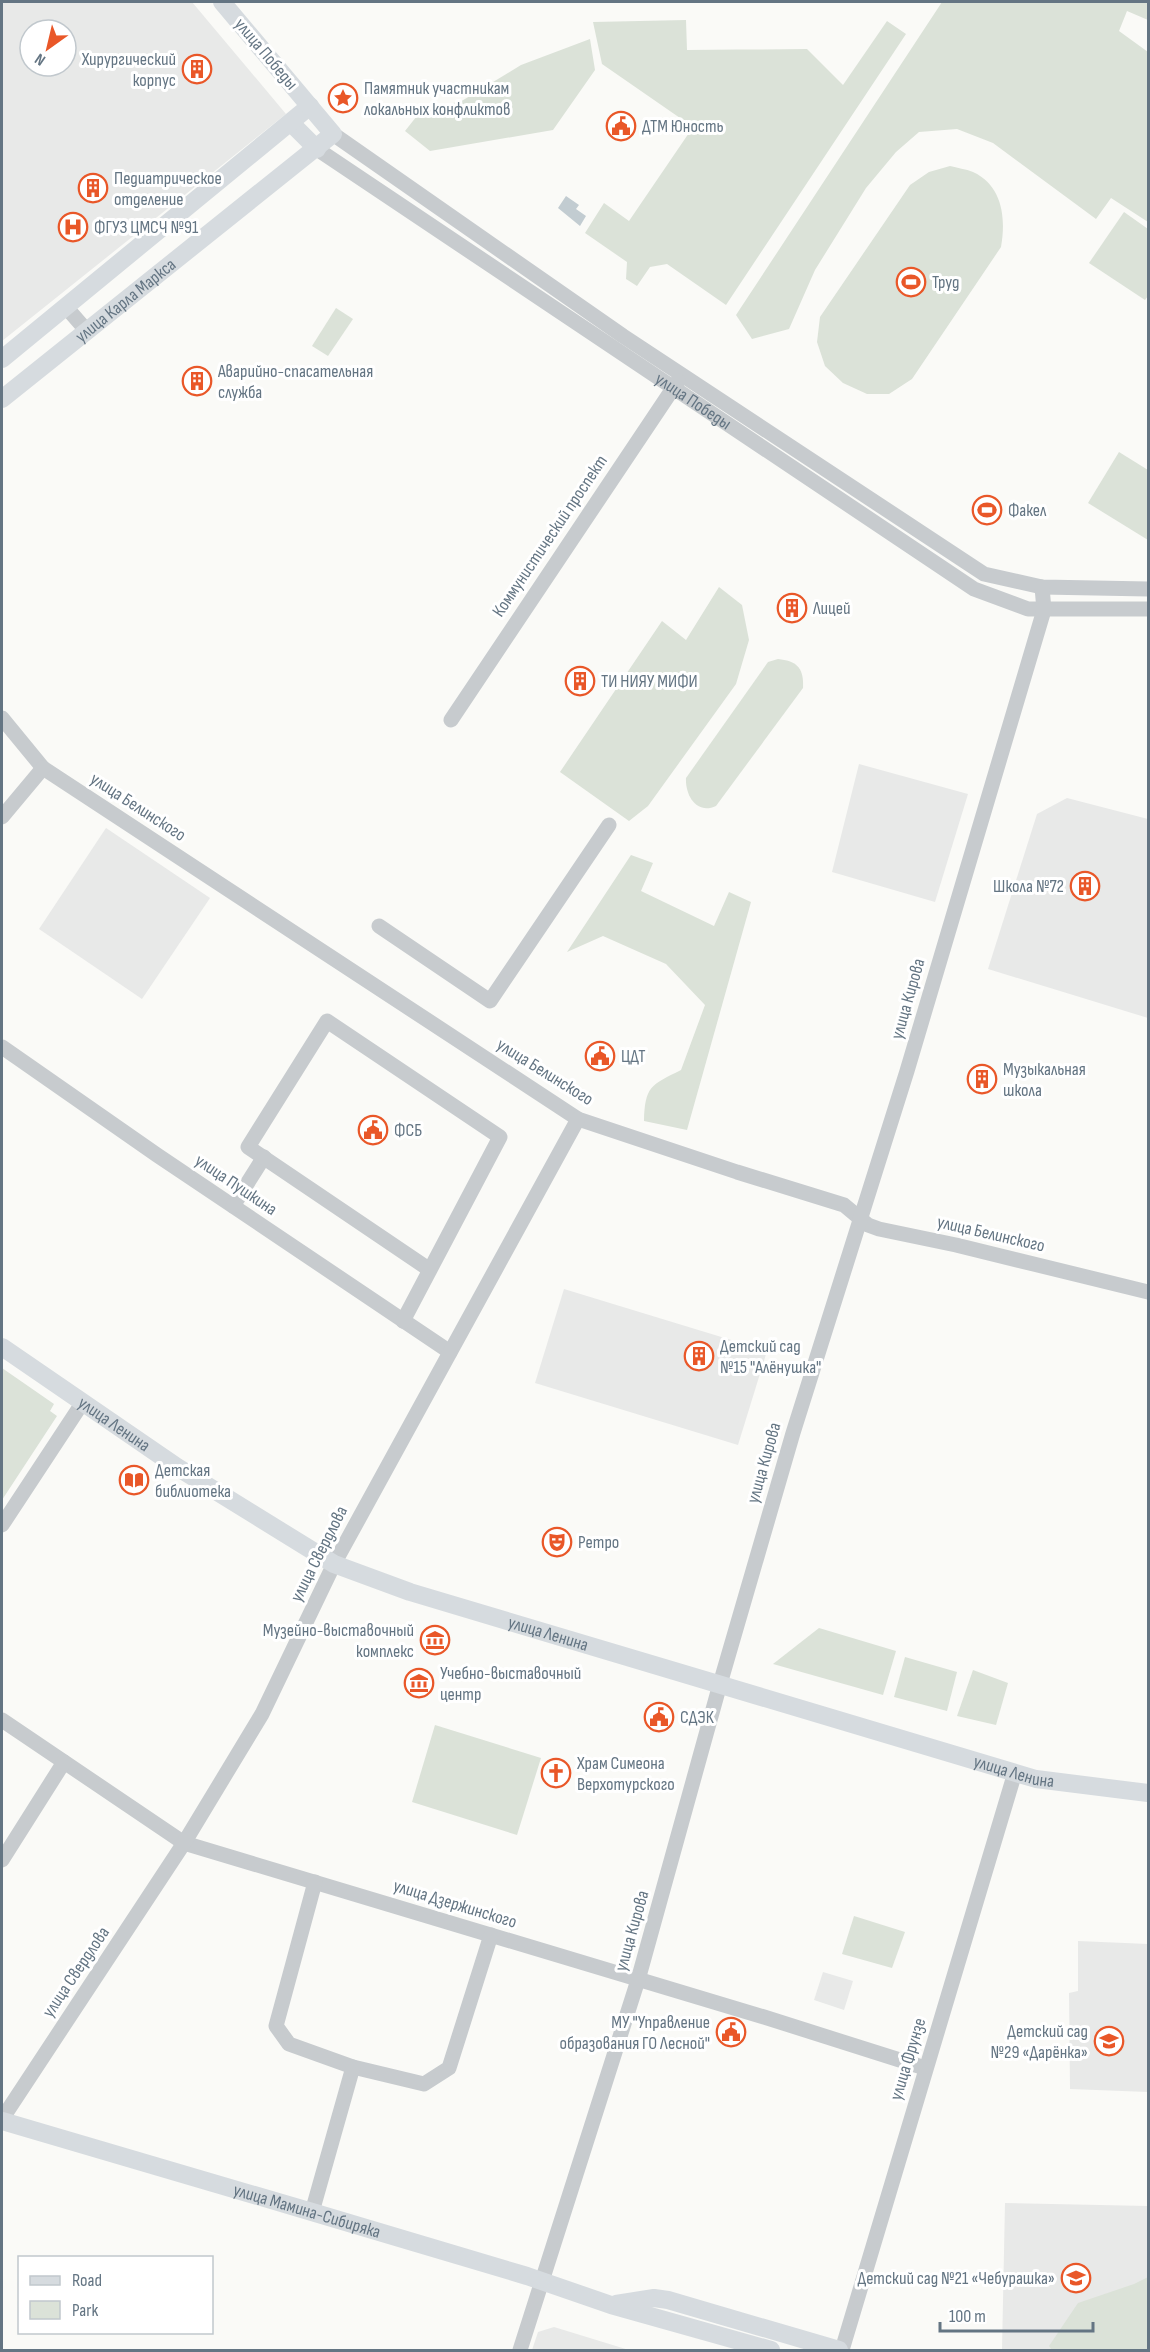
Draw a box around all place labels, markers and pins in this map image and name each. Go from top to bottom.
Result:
place label: Хирургический корпус [81,49,176,91]
building icon: Хирургический корпус [181,53,213,85]
place label: Памятник участникам локальных конфликтов [364,78,511,120]
place icon: Памятник участникам локальных конфликтов [327,82,359,114]
public building icon: ДТМ Юность [605,110,637,142]
place label: ДТМ Юность [642,116,724,137]
place label: Педиатрическое отделение [114,168,222,210]
building icon: Педиатрическое отделение [77,172,109,204]
hospital icon: ФГУЗ ЦМСЧ №91 [57,211,89,243]
place label: ФГУЗ ЦМСЧ №91 [94,217,199,238]
sports icon: Труд [895,266,927,298]
place label: Труд [932,272,960,293]
place label: Аварийно-спасательная служба [217,361,373,403]
building icon: Аварийно-спасательная служба [181,365,213,397]
sports icon: Факел [971,494,1003,526]
place label: Факел [1008,500,1047,521]
building icon: Лицей [776,592,808,624]
place label: Лицей [812,598,850,619]
building icon: ТИ НИЯУ МИФИ [564,665,596,697]
place label: ТИ НИЯУ МИФИ [601,671,698,692]
building icon: Школа №72 [1069,870,1101,902]
place label: Школа №72 [993,876,1064,897]
public building icon: ЦДТ [584,1040,616,1072]
place label: ЦДТ [621,1046,646,1067]
place label: Музыкальная школа [1003,1059,1086,1101]
building icon: Музыкальная школа [966,1063,998,1095]
public building icon: ФСБ [357,1114,389,1146]
place label: ФСБ [394,1120,422,1141]
place label: Детский сад №15 "Алёнушка" [720,1336,821,1378]
building icon: Детский сад №15 "Алёнушка" [683,1340,715,1372]
place label: Детская библиотека [155,1460,231,1502]
library icon: Детская библиотека [118,1464,150,1496]
theatre icon: Ретро [541,1526,573,1558]
place label: Ретро [578,1532,619,1553]
place label: Музейно-выставочный комплекс [263,1620,414,1662]
museum icon: Музейно-выставочный комплекс [419,1624,451,1656]
place label: Учебно-выставочный центр [440,1663,581,1705]
museum icon: Учебно-выставочный центр [403,1667,435,1699]
public building icon: СДЭК [643,1701,675,1733]
place label: СДЭК [680,1707,715,1728]
place label: Храм Симеона Верхотурского [576,1753,675,1795]
church icon: Храм Симеона Верхотурского [540,1757,572,1789]
place label: МУ "Управление образования ГО Лесной" [559,2012,710,2054]
public building icon: МУ "Управление образования ГО Лесной" [715,2016,747,2048]
place label: Детский сад №29 «Дарёнка» [991,2021,1088,2063]
school or university icon: Детский сад №29 «Дарёнка» [1093,2025,1125,2057]
school or university icon: Детский сад №21 «Чебурашка» [1060,2262,1092,2294]
place label: Детский сад №21 «Чебурашка» [857,2268,1055,2289]

